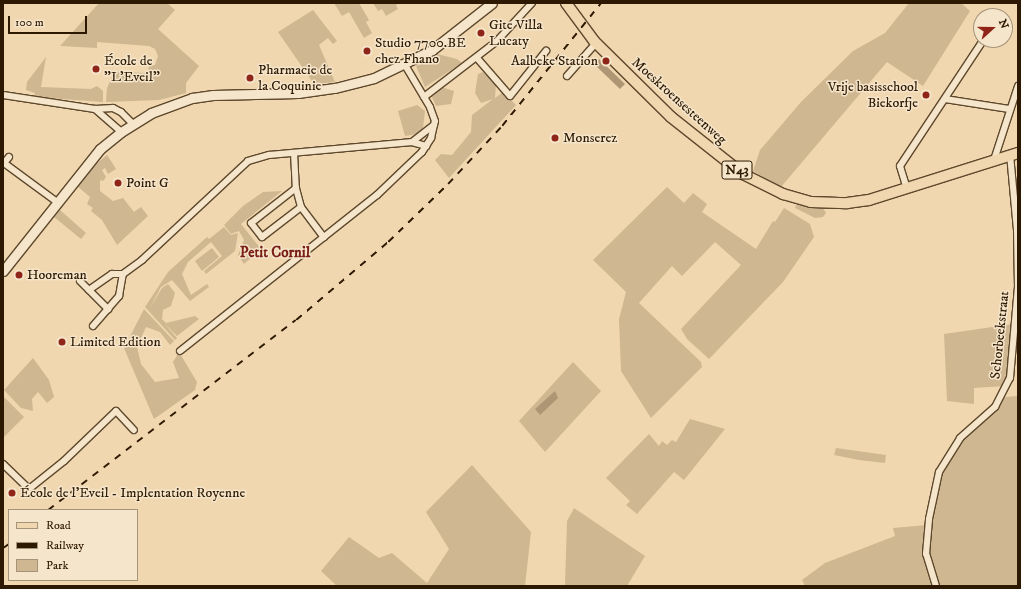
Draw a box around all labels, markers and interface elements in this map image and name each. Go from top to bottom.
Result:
scale bar [10,8,89,34]
north arrow [973,8,1013,48]
text: 100 m [15,15,44,30]
place label: Gite Villa Lucaty [489,17,542,50]
text: N [995,17,1011,31]
marker: Gite Villa Lucaty [476,28,486,38]
place label: Studio 7700.BE chez Fhano [375,35,466,68]
marker: Studio 7700.BE chez Fhano [362,46,372,56]
place label: École de "L'Eveil" [104,53,160,86]
place label: Aalbeke Station [511,53,598,69]
street label: Moeskroensesteenweg [628,54,730,148]
marker: Aalbeke Station [601,56,611,66]
place label: Pharmacie de la Coquinie [258,62,332,94]
marker: École de "L'Eveil" [91,64,101,74]
marker: Pharmacie de la Coquinie [245,73,255,83]
place label: Vrije basisschool Biekorfje [828,79,918,112]
marker: Vrije basisschool Biekorfje [921,90,931,100]
place label: Monserez [563,130,617,146]
marker: Monserez [550,133,560,143]
road number: N43 [721,159,753,181]
place label: Point G [126,175,169,191]
marker: Point G [113,178,123,188]
district label: Petit Cornil [240,244,310,262]
place label: Hooreman [27,267,87,283]
marker: Hooreman [14,270,24,280]
street label: Schorbeekstraat [987,290,1013,380]
place label: Limited Edition [70,334,161,350]
marker: Limited Edition [57,337,67,347]
place label: École de l'Eveil - Implentation Royenne [20,485,245,501]
marker: École de l'Eveil - Implentation Royenne [7,488,17,498]
legend [8,509,138,581]
text: Road [46,518,71,533]
text: Railway [46,538,84,553]
text: Park [46,558,68,573]

